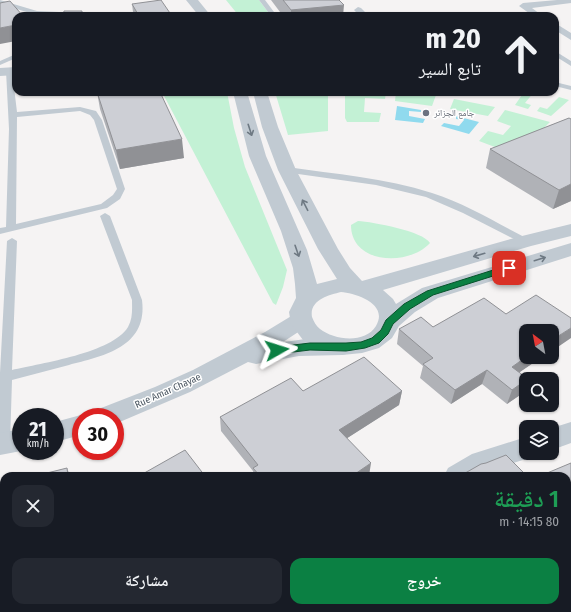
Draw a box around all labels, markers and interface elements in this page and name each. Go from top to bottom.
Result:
text: 20 m [426,22,481,55]
icon: ahead [495,28,547,80]
text: تابع السير [419,58,481,80]
marker: جامع الجزائر [421,108,431,118]
place label: جامع الجزائر [433,108,475,119]
one-way arrow [247,123,254,136]
one-way arrow [301,199,308,211]
one-way arrow [294,244,301,257]
pin [492,251,526,285]
one-way arrow [473,252,486,259]
one-way arrow [533,255,546,262]
icon: arrive [498,257,520,279]
north arrow [519,324,559,364]
map controls [519,324,559,460]
position arrow [256,329,298,371]
street label: Rue Amar Chayae [133,371,203,411]
button: search [519,372,559,412]
speed limit sign: 30 [72,408,124,460]
text: 21 [29,417,47,441]
button: layers [519,420,559,460]
text: km/h [27,438,49,450]
button: close [12,485,54,527]
text: 1 دقيقة [494,485,559,513]
text: 80 m · 14:15 [499,514,559,529]
button: مشاركة [12,558,282,604]
button: خروج [290,558,559,604]

